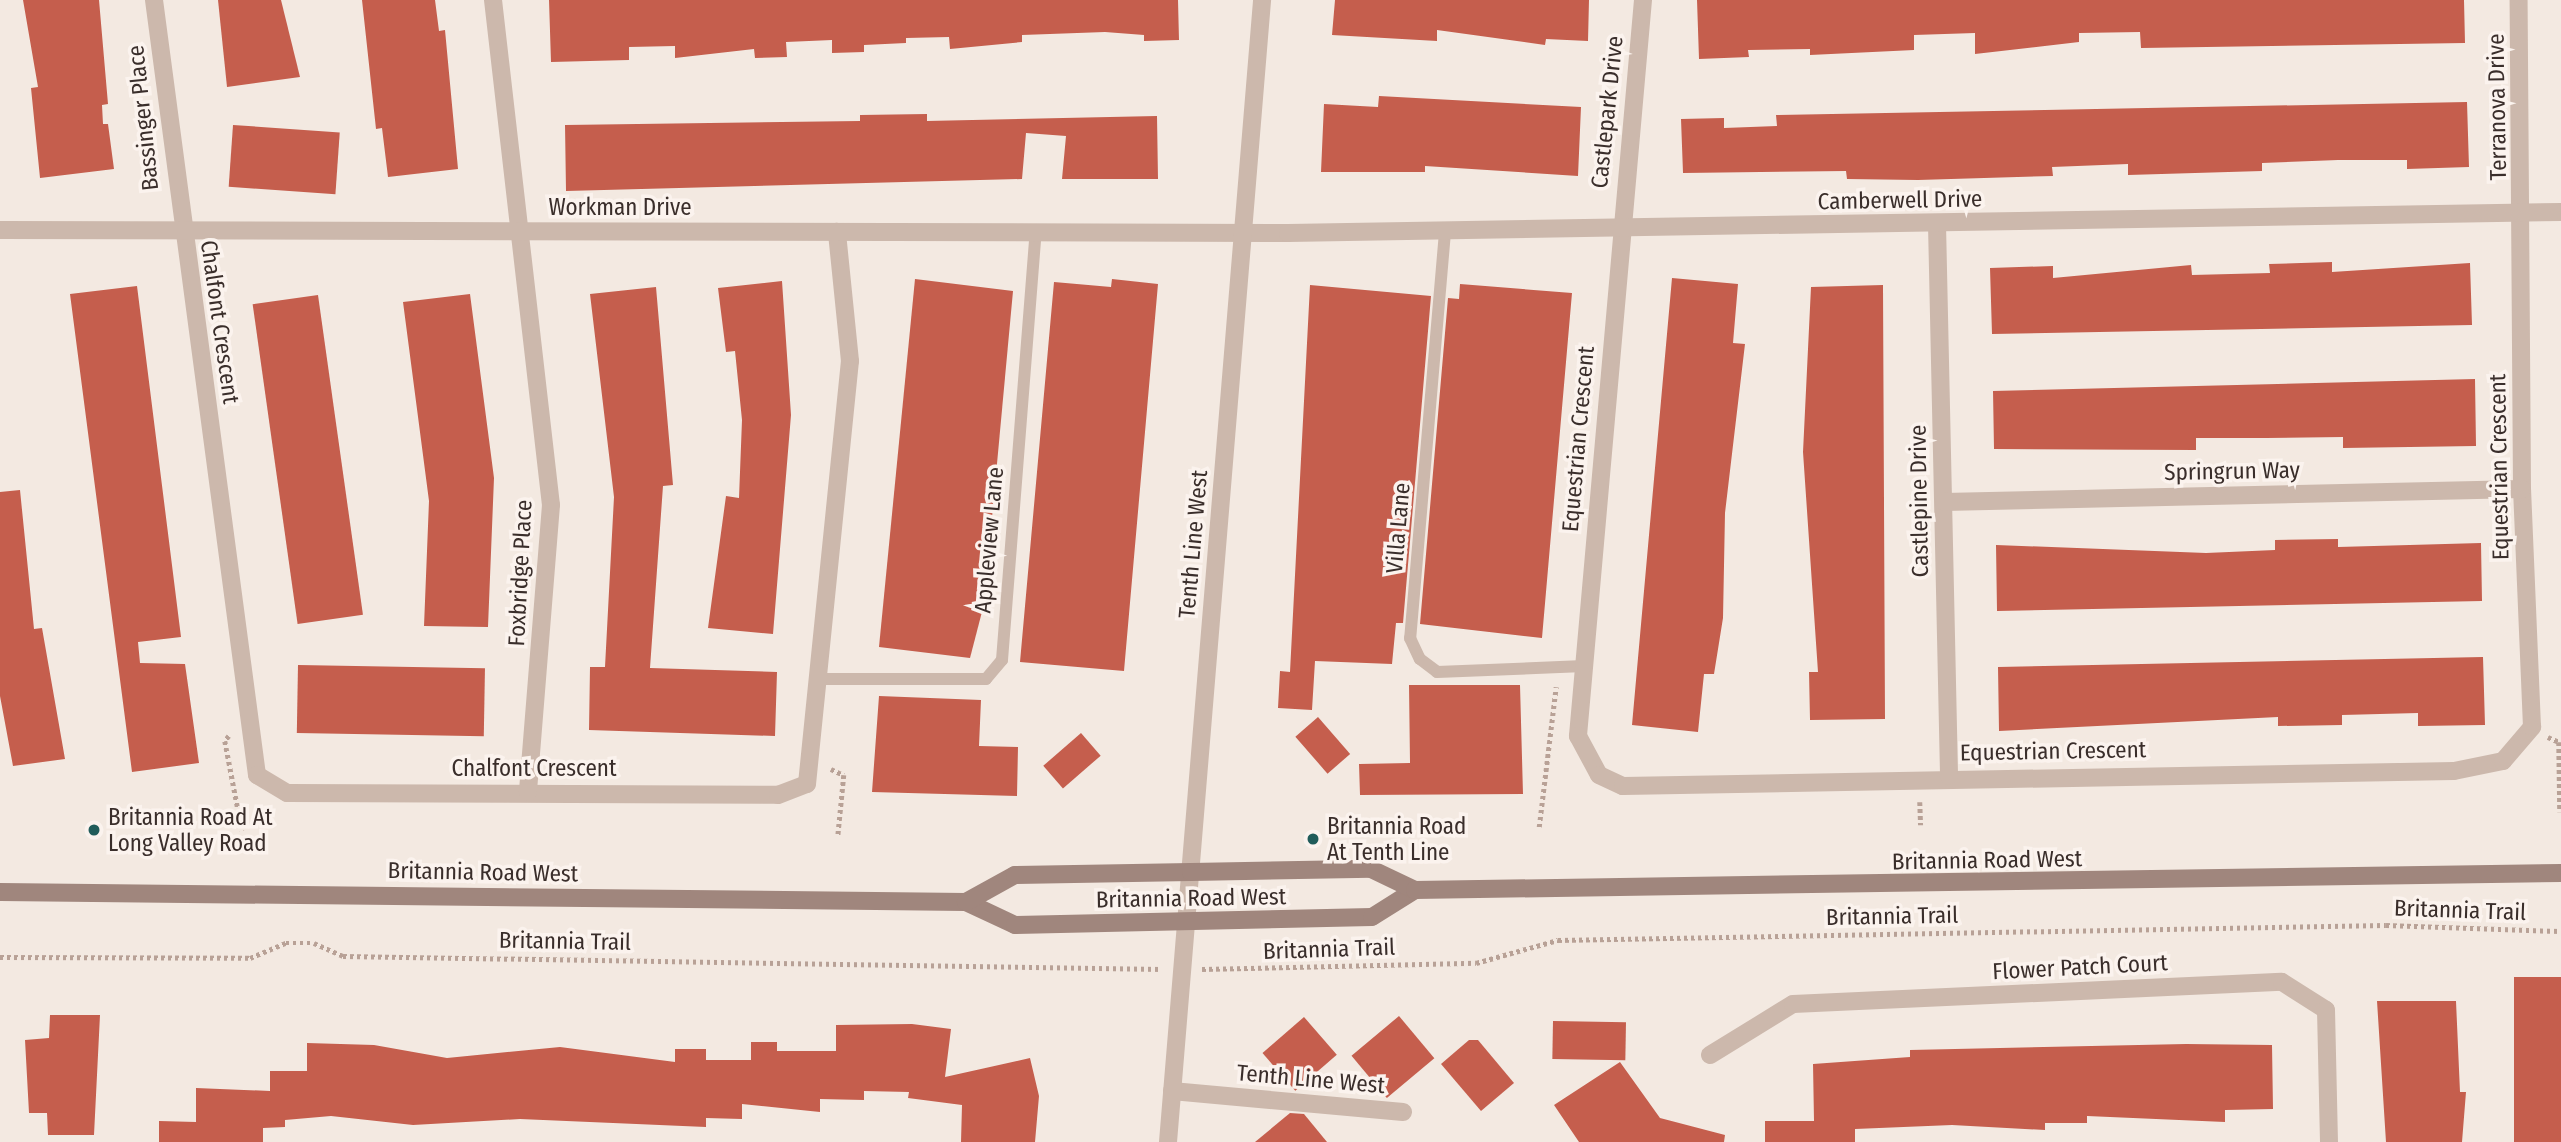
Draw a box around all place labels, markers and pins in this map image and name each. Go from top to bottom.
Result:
place label: Britannia Road At Long Valley Road [108,803,272,857]
place label: Britannia Road At Tenth Line [1327,812,1466,866]
marker: Britannia Road At Long Valley Road [86,822,102,838]
marker: Britannia Road At Tenth Line [1305,831,1321,847]

